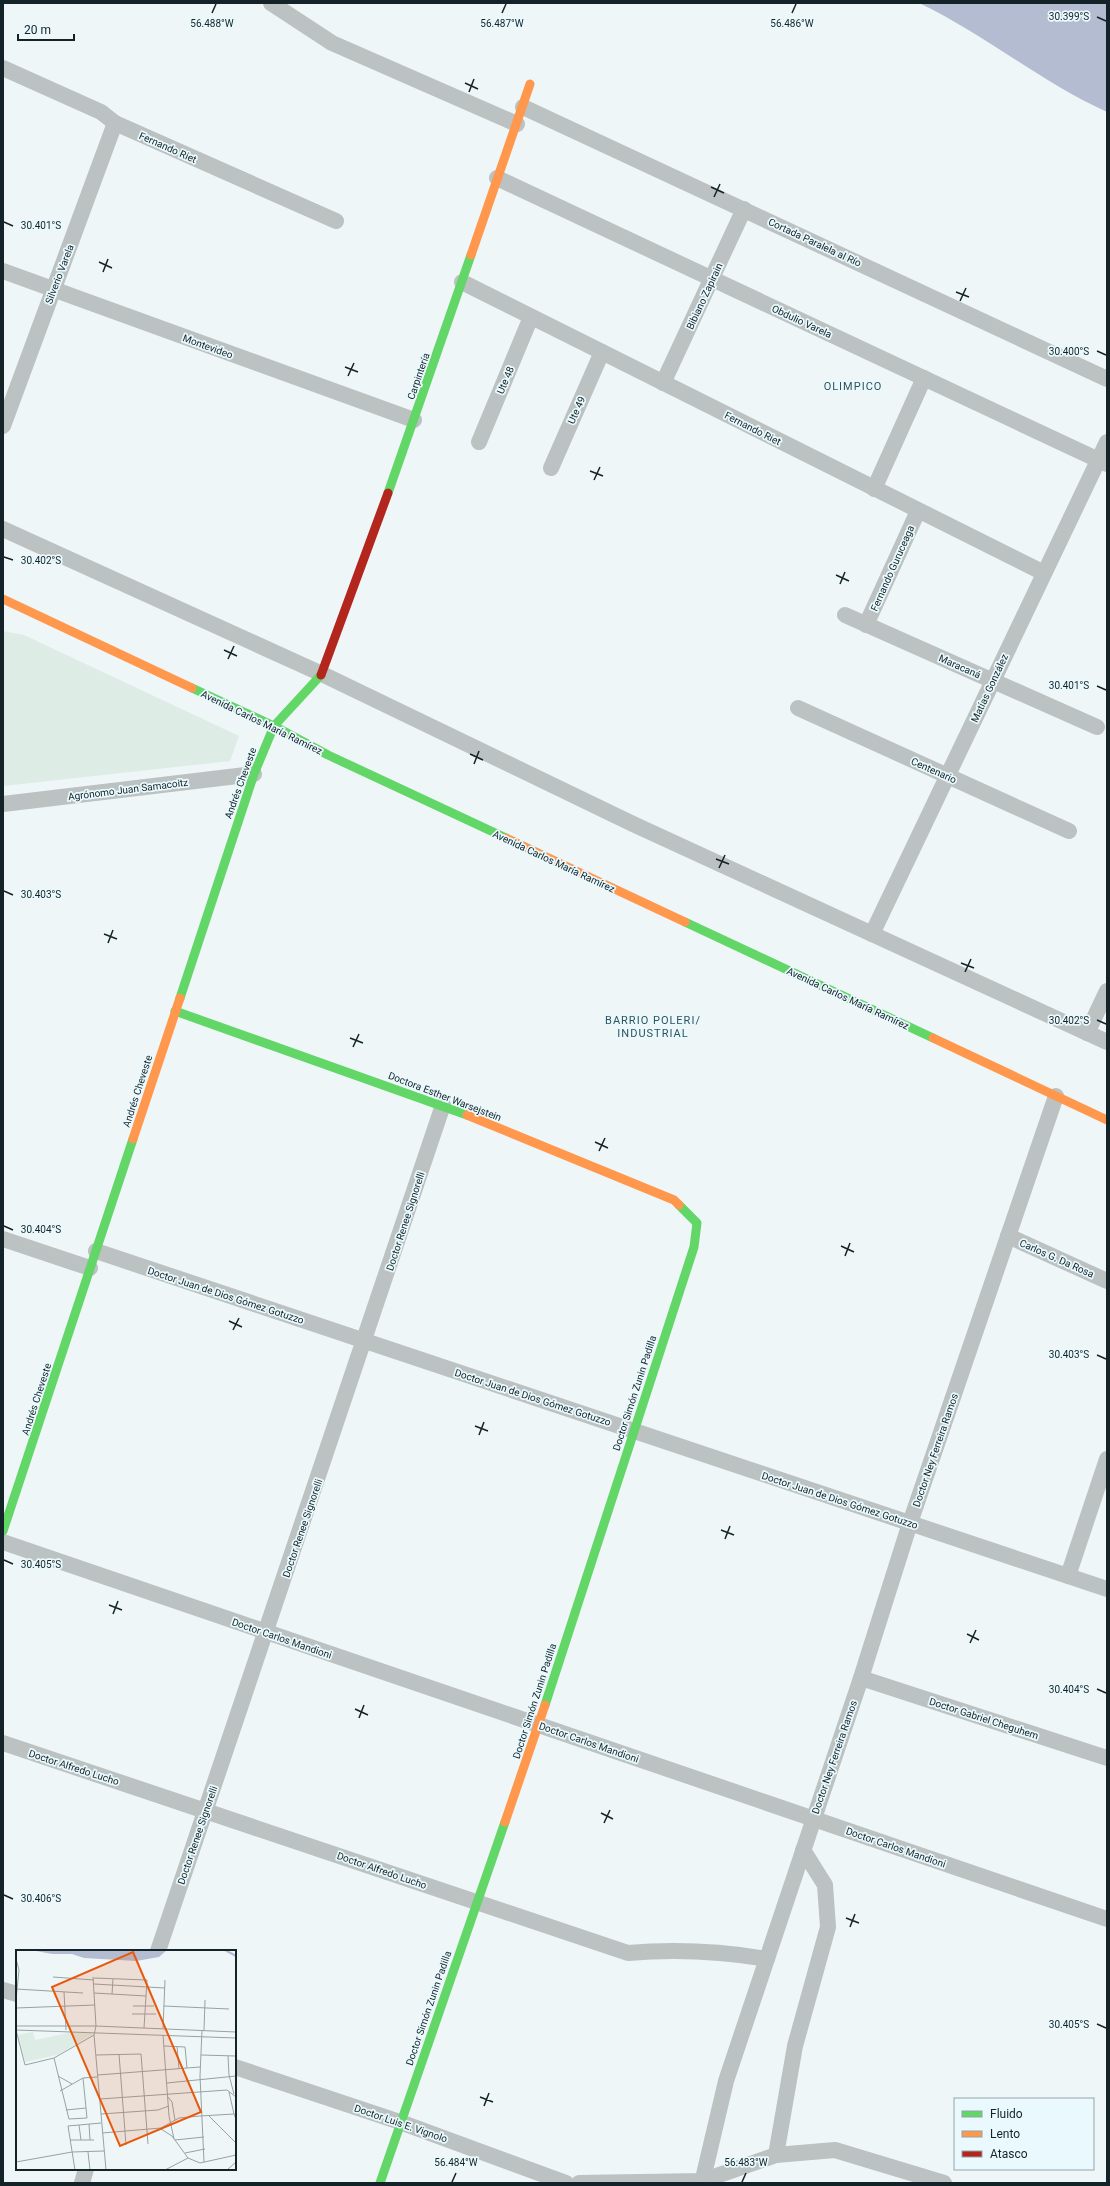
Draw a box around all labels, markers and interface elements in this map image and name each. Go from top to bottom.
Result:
text: 30.399°S [1049,11,1089,22]
scale bar [18,16,74,42]
text: 56.488°W [190,18,234,29]
text: 56.487°W [480,18,524,29]
text: 56.486°W [770,18,814,29]
text: 20 m [24,23,51,37]
street label: Fernando Riet [137,130,198,165]
street label: Cortada Paralela al Río [767,216,863,269]
text: 30.401°S [21,220,61,231]
street label: Silverio Varela [43,243,76,306]
street label: Bibiano Zapirain [684,261,725,331]
street label: Obdulio Varela [770,303,833,340]
street label: Montevideo [181,332,235,361]
text: 30.400°S [1049,346,1089,357]
street label: Carpintería [405,351,432,401]
street label: Ute 48 [495,364,516,396]
district label: OLIMPICO [824,380,882,393]
street label: Ute 49 [566,395,587,426]
street label: Fernando Riet [723,410,783,447]
street label: Fernando Guruceaga [869,524,916,613]
text: 30.402°S [21,555,61,566]
street label: Maracaná [937,652,982,681]
street label: Matías González [969,652,1010,724]
text: 30.401°S [1049,680,1089,691]
street label: Avenida Carlos María Ramírez [199,688,324,757]
street label: Andrés Cheveste [222,746,258,820]
street label: Centenario [909,756,958,785]
street label: Agrónomo Juan Samacoitz [67,777,189,802]
street label: Avenida Carlos María Ramírez [491,828,617,895]
text: 30.403°S [21,889,61,900]
street label: Avenida Carlos María Ramírez [785,965,911,1032]
district label: BARRIO POLERI/ INDUSTRIAL [605,1014,701,1040]
text: 30.402°S [1049,1015,1089,1026]
street label: Andrés Cheveste [121,1054,154,1129]
street label: Doctora Esther Warsejstein [387,1070,503,1123]
street label: Doctor Renee Signorelli [384,1170,427,1272]
text: 30.404°S [21,1224,61,1235]
street label: Carlos G. Da Rosa [1018,1237,1096,1280]
street label: Doctor Juan de Dios Gómez Gotuzzo [146,1265,306,1326]
street label: Doctor Simón Zunin Padilla [611,1334,658,1452]
text: 30.403°S [1049,1349,1089,1360]
street label: Andrés Cheveste [20,1362,53,1437]
street label: Doctor Juan de Dios Gómez Gotuzzo [453,1367,613,1428]
street label: Doctor Ney Ferreira Ramos [911,1392,960,1508]
street label: Doctor Juan de Dios Gómez Gotuzzo [760,1470,920,1531]
street label: Doctor Renee Signorelli [280,1477,325,1579]
text: 30.405°S [21,1559,61,1570]
street label: Doctor Carlos Mandioni [231,1616,333,1661]
street label: Doctor Simón Zunin Padilla [511,1642,558,1760]
text: 30.404°S [1049,1684,1089,1695]
street label: Doctor Gabriel Cheguhem [928,1696,1040,1741]
street label: Doctor Ney Ferreira Ramos [810,1699,859,1815]
street label: Doctor Carlos Mandioni [538,1720,640,1765]
street label: Doctor Alfredo Lucho [27,1748,121,1787]
street label: Doctor Renee Signorelli [175,1784,220,1886]
street label: Doctor Carlos Mandioni [845,1825,947,1870]
street label: Doctor Alfredo Lucho [335,1850,428,1891]
text: 30.406°S [21,1893,61,1904]
street label: Doctor Simón Zunin Padilla [404,1949,453,2067]
inset map [16,1950,236,2170]
text: 30.405°S [1049,2019,1089,2030]
legend [954,2098,1094,2170]
street label: Doctor Luis E. Vignolo [353,2102,449,2145]
text: Fluido [990,2107,1023,2121]
text: Lento [990,2127,1020,2141]
text: Atasco [990,2147,1028,2161]
text: 56.484°W [434,2157,478,2168]
text: 56.483°W [724,2157,768,2168]

